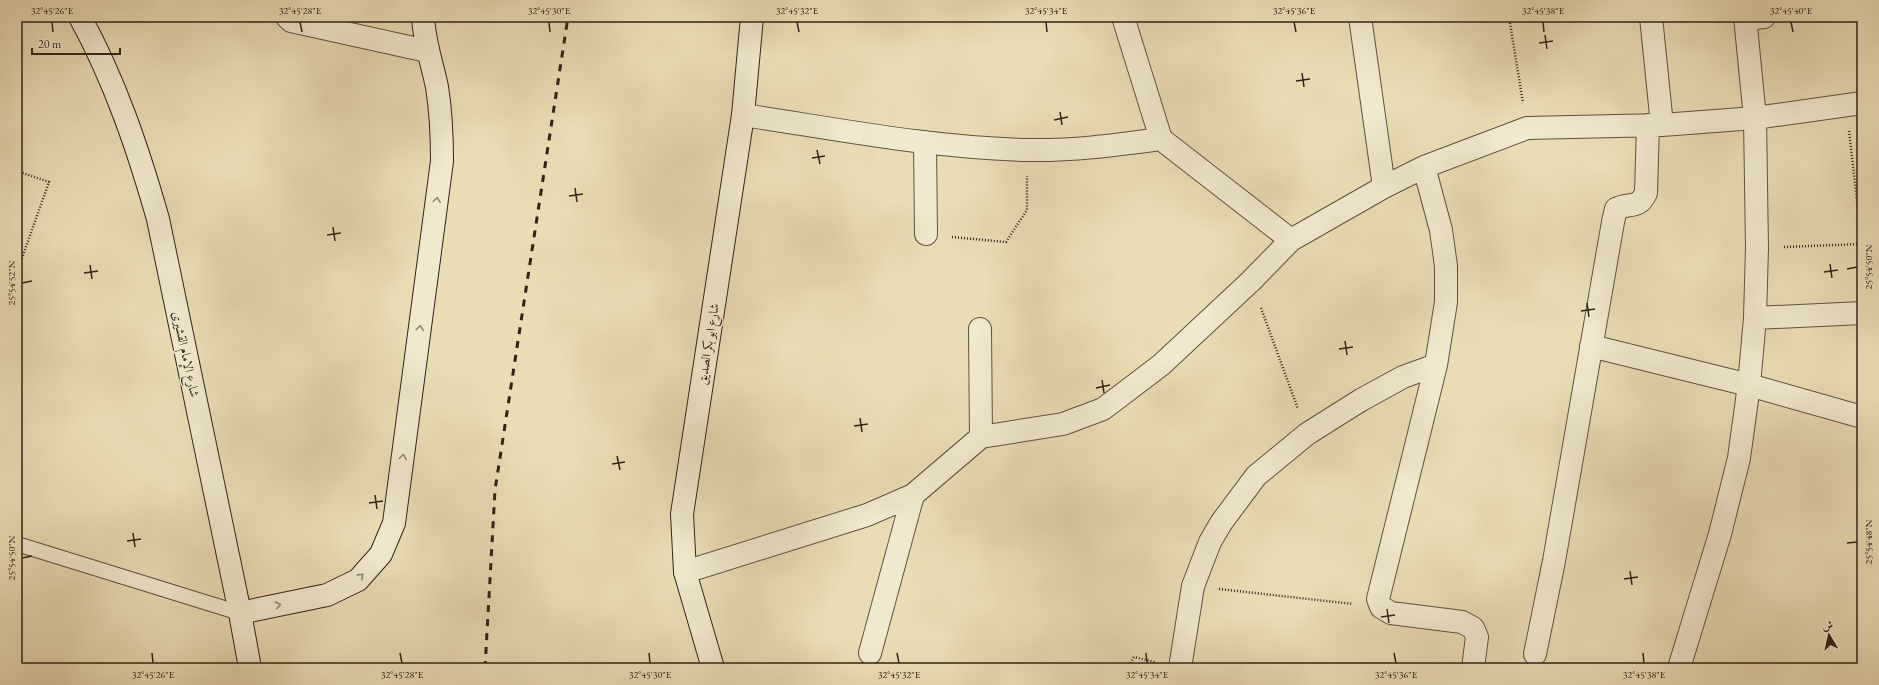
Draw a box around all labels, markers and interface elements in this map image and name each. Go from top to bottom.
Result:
text: 32°45'26"E [31,4,74,17]
text: 32°45'28"E [279,4,322,17]
text: 32°45'30"E [528,4,571,17]
text: 32°45'32"E [776,4,819,17]
text: 32°45'34"E [1025,4,1068,17]
text: 32°45'36"E [1273,4,1316,17]
text: 32°45'38"E [1522,4,1565,17]
text: 32°45'40"E [1770,4,1813,17]
scale bar [32,30,120,56]
text: 20 m [38,36,62,52]
one-way arrow [432,196,441,203]
text: 25°54'50"N [1862,244,1875,289]
text: 25°54'52"N [5,260,18,305]
street label: شارع ابو بكر الصديق [693,302,726,386]
street label: شارع الإمام القشيرى [166,310,203,399]
one-way arrow [415,325,424,331]
one-way arrow [398,454,407,460]
text: 25°54'48"N [1862,519,1875,564]
text: 25°54'50"N [5,535,18,580]
one-way arrow [356,573,363,581]
one-way arrow [275,602,281,610]
north arrow [1809,615,1849,655]
text: ش [1821,617,1834,633]
text: 32°45'26"E [132,668,175,681]
text: 32°45'28"E [381,668,424,681]
text: 32°45'30"E [629,668,672,681]
text: 32°45'32"E [878,668,921,681]
text: 32°45'34"E [1126,668,1169,681]
text: 32°45'36"E [1375,668,1418,681]
text: 32°45'38"E [1623,668,1666,681]

